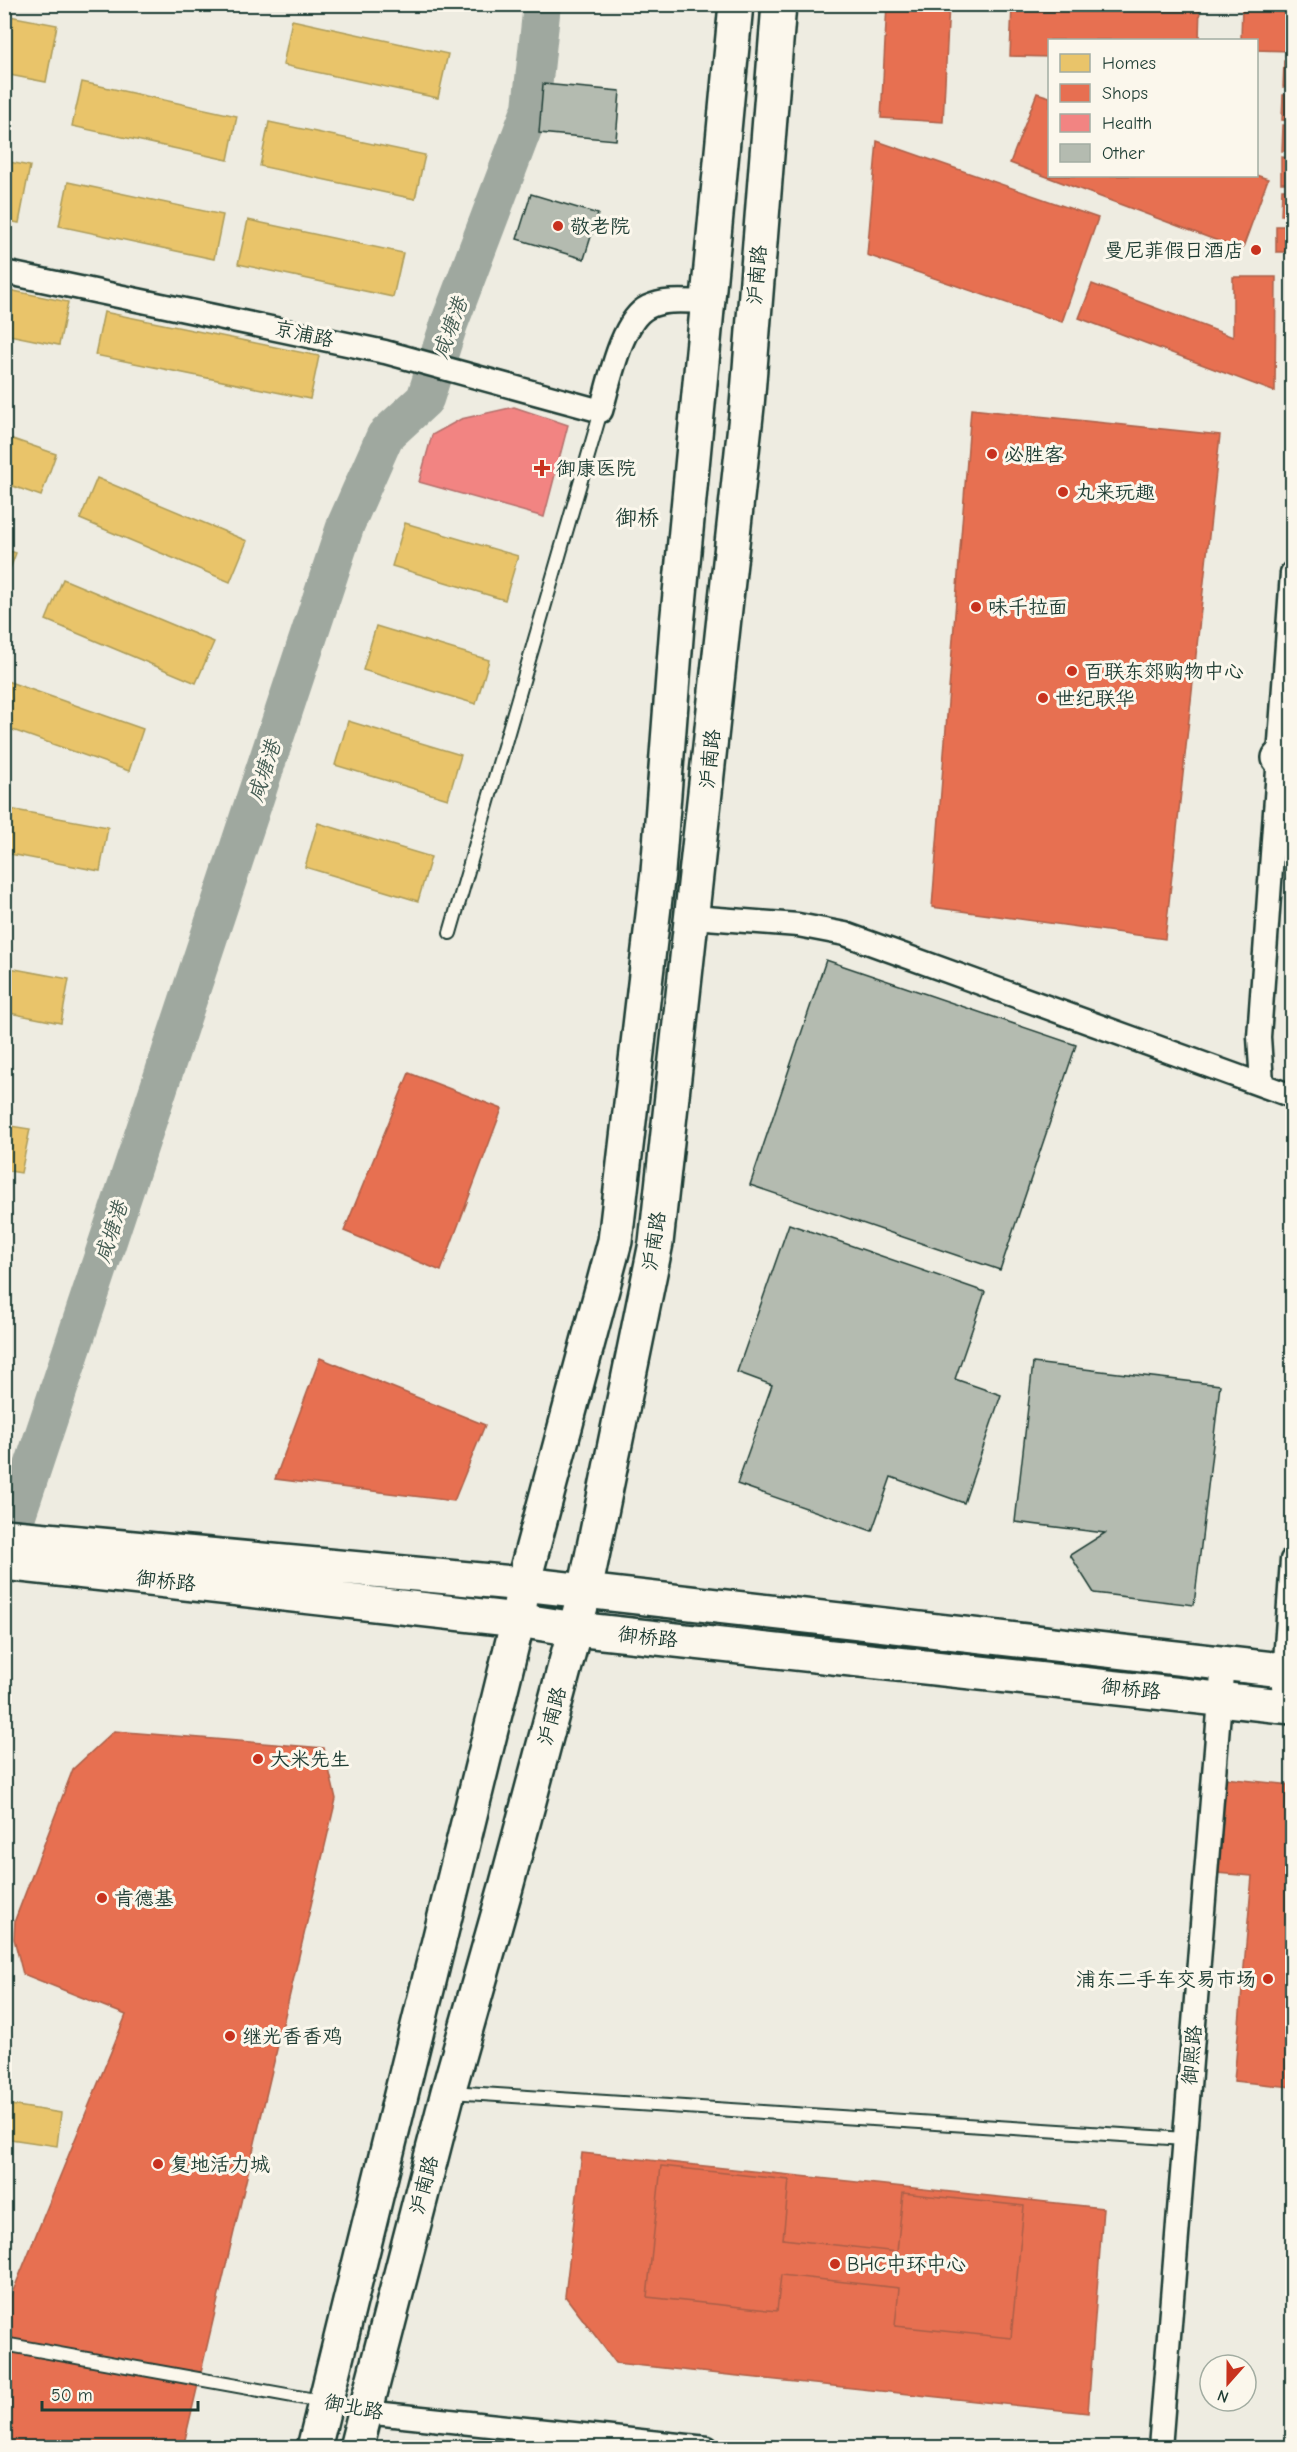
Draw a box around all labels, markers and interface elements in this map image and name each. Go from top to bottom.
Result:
legend [1048,39,1258,177]
text: Homes [1102,53,1156,74]
text: Shops [1102,83,1148,104]
text: Health [1102,113,1152,134]
text: Other [1102,143,1145,164]
place label: 敬老院 [570,215,630,238]
marker: 敬老院 [551,219,565,233]
place label: 曼尼菲假日酒店 [1104,239,1244,262]
street label: 沪南路 [743,243,771,306]
marker: 曼尼菲假日酒店 [1249,243,1263,257]
water label: 咸塘港 [428,292,473,362]
street label: 京浦路 [272,317,337,352]
place label: 必胜客 [1004,443,1064,466]
marker: 必胜客 [985,447,999,461]
place label: 御康医院 [556,457,636,480]
marker: 御康医院 [533,459,551,477]
place label: 丸来玩趣 [1075,481,1155,504]
marker: 丸来玩趣 [1056,485,1070,499]
district label: 御桥 [615,505,659,531]
place label: 味千拉面 [988,596,1068,619]
marker: 味千拉面 [969,600,983,614]
place label: 百联东郊购物中心 [1084,660,1244,683]
marker: 百联东郊购物中心 [1065,664,1079,678]
place label: 世纪联华 [1055,687,1135,710]
marker: 世纪联华 [1036,691,1050,705]
street label: 沪南路 [695,727,725,790]
water label: 咸塘港 [243,735,286,805]
water label: 咸塘港 [90,1196,133,1266]
street label: 沪南路 [638,1209,670,1272]
street label: 御桥路 [135,1566,198,1596]
street label: 御桥路 [617,1622,680,1652]
street label: 御桥路 [1100,1674,1163,1704]
street label: 沪南路 [533,1683,571,1748]
place label: 大米先生 [270,1748,350,1771]
marker: 大米先生 [251,1752,265,1766]
place label: 肯德基 [114,1887,174,1910]
marker: 肯德基 [95,1891,109,1905]
place label: 浦东二手车交易市场 [1076,1968,1256,1991]
marker: 浦东二手车交易市场 [1261,1972,1275,1986]
street label: 御熙路 [1178,2023,1206,2086]
place label: 继光香香鸡 [242,2025,342,2048]
marker: 继光香香鸡 [223,2029,237,2043]
street label: 沪南路 [405,2152,443,2217]
place label: 复地活力城 [170,2153,270,2176]
marker: 复地活力城 [151,2157,165,2171]
place label: BHC中环中心 [847,2253,966,2276]
marker: BHC中环中心 [828,2257,842,2271]
north arrow [1198,2353,1258,2413]
scale bar [42,2374,198,2412]
text: 50 m [51,2385,93,2406]
text: N [1215,2386,1231,2406]
street label: 御北路 [322,2390,387,2424]

